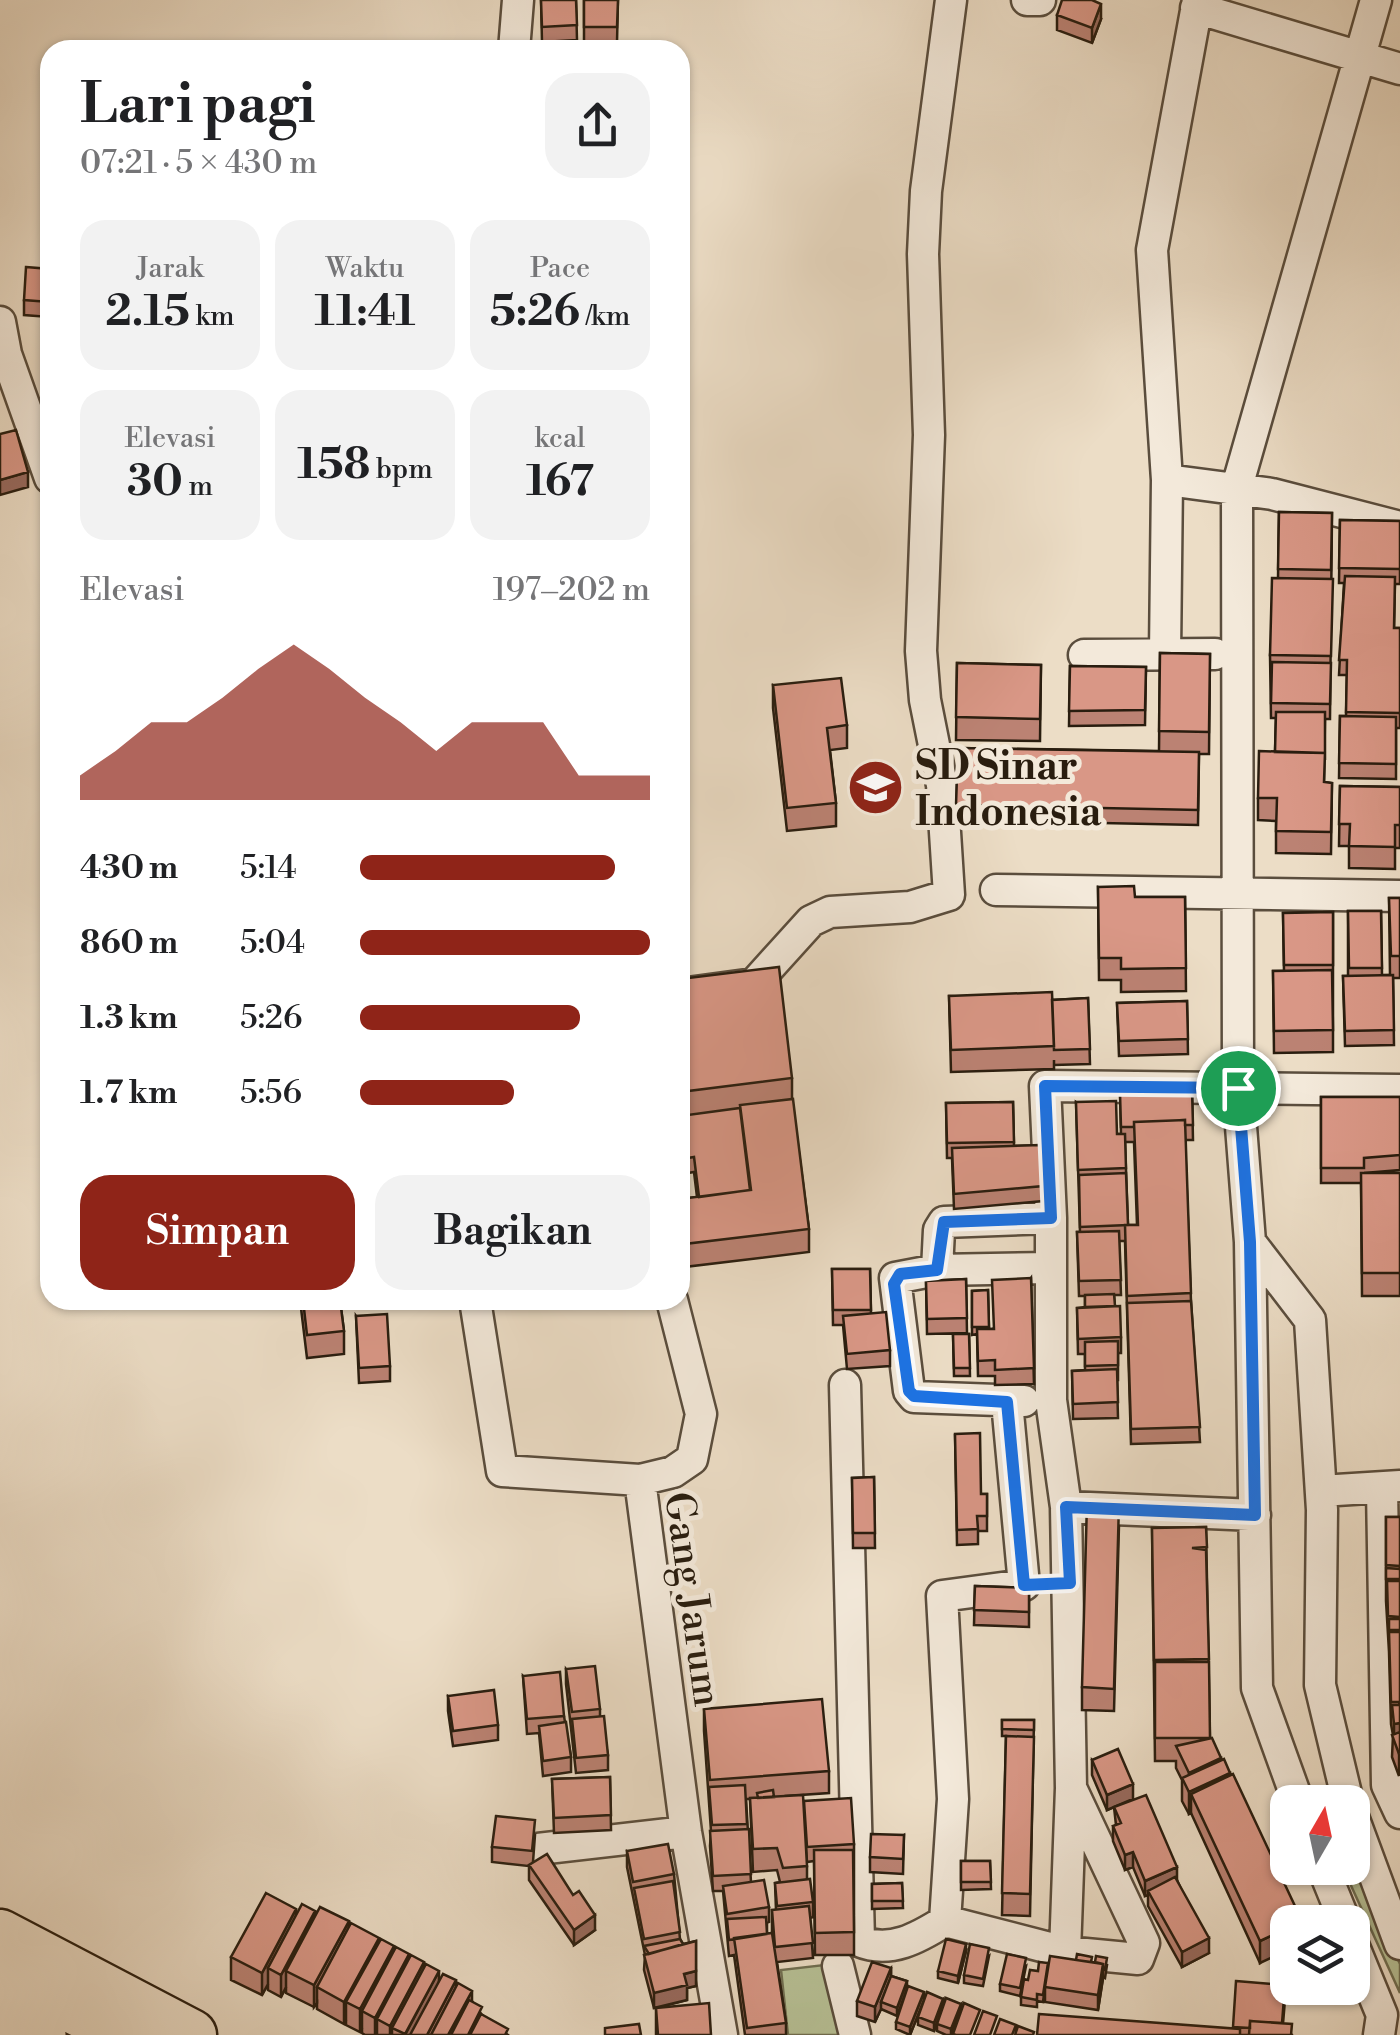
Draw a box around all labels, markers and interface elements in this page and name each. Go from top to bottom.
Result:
text: Lari pagi [80,71,316,140]
button: share [545,73,650,178]
text: 07:21 · 5 × 430 m [80,143,317,183]
text: Jarak [137,251,203,286]
text: Waktu [326,251,404,286]
text: Pace [530,251,590,286]
text: 2.15 [105,286,190,339]
text: 11:41 [315,286,415,339]
text: 5:26 [490,286,580,339]
text: km [190,299,235,334]
text: /km [580,299,630,334]
text: Elevasi [124,421,216,456]
text: kcal [535,421,585,456]
text: 158 [297,439,370,492]
text: bpm [370,452,433,487]
text: 30 [127,456,183,509]
text: 167 [526,456,594,509]
text: m [183,469,213,504]
text: Elevasi [80,570,184,610]
text: 197–202 m [493,570,650,610]
place label: SD Sinar Indonesia [915,742,1102,838]
school or university icon: SD Sinar Indonesia [846,758,906,818]
text: 430 m [80,848,178,888]
text: 5:14 [240,848,296,888]
text: 860 m [80,923,178,963]
text: 5:04 [240,923,305,963]
text: 1.3 km [80,998,178,1038]
text: 5:26 [240,998,303,1038]
pin [1196,1046,1281,1131]
icon: arrive [1211,1061,1266,1116]
text: 1.7 km [80,1073,177,1113]
text: 5:56 [240,1073,302,1113]
button: Simpan [80,1175,355,1290]
button: Bagikan [375,1175,650,1290]
street label: Gang Jarum [651,1489,732,1710]
north arrow [1270,1785,1370,1885]
map controls [1270,1785,1370,2005]
button: layers [1270,1905,1370,2005]

